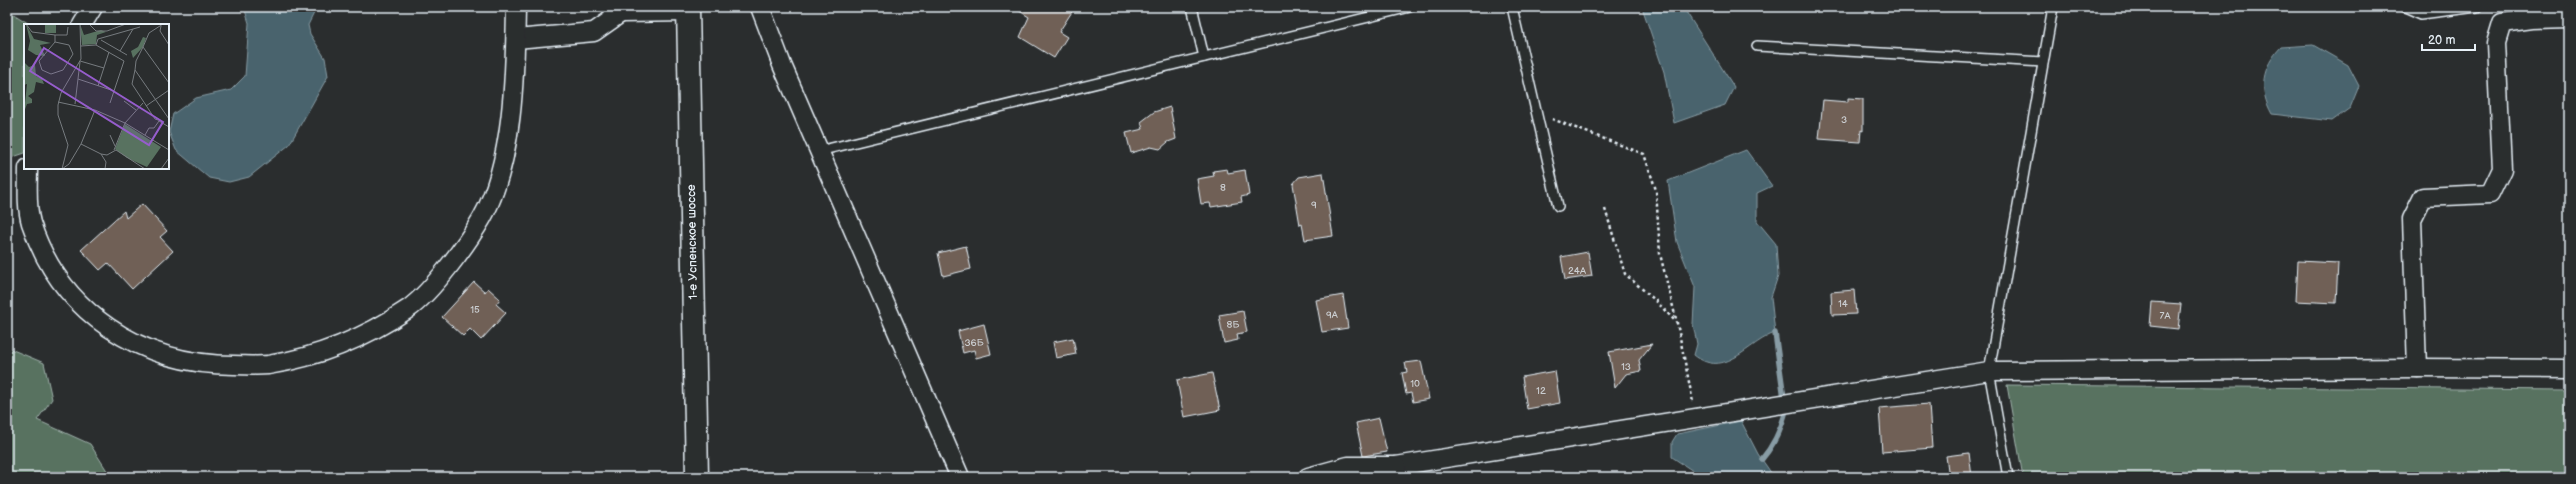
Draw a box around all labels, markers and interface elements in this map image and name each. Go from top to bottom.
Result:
inset map [24,24,169,169]
scale bar [2422,26,2475,52]
text: 20 m [2428,33,2455,48]
house number: 3 [1841,114,1847,126]
house number: 8 [1220,182,1226,194]
street label: 1-е Успенское шоссе [684,184,701,300]
house number: 9 [1311,199,1317,211]
house number: 24А [1568,265,1587,277]
house number: 14 [1838,298,1848,310]
house number: 15 [470,304,480,316]
house number: 9А [1326,309,1339,321]
house number: 7А [2160,310,2171,322]
house number: 8Б [1227,319,1239,331]
house number: 36Б [964,337,984,349]
house number: 13 [1621,361,1631,373]
house number: 10 [1410,378,1420,390]
house number: 12 [1536,385,1546,397]

